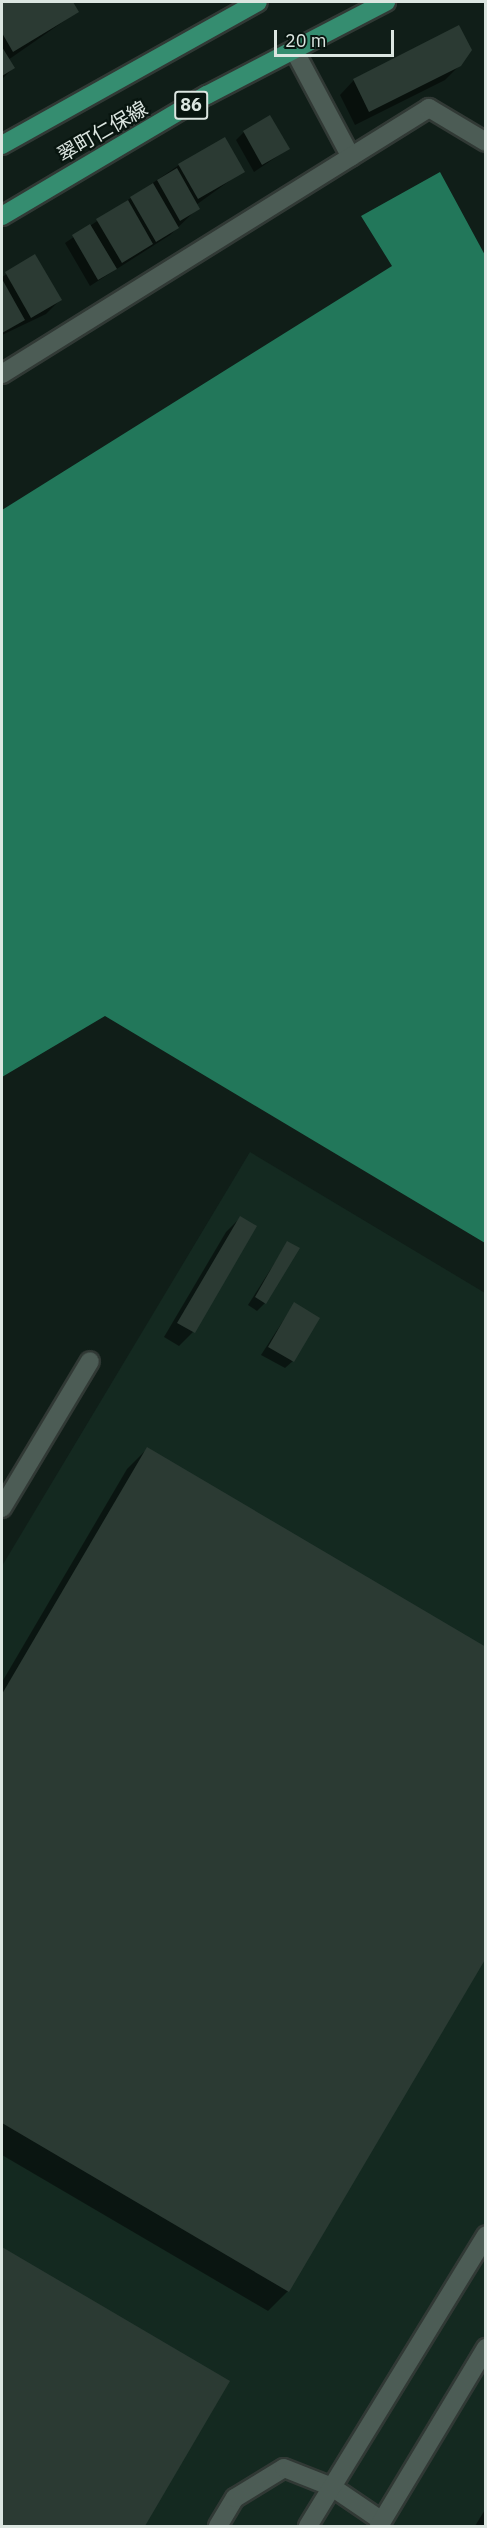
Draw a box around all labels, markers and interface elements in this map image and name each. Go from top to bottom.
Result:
scale bar [277,18,397,56]
text: 20 m [285,29,327,52]
road number: 86 [173,90,209,120]
street label: 翠町仁保線 [53,96,151,166]

